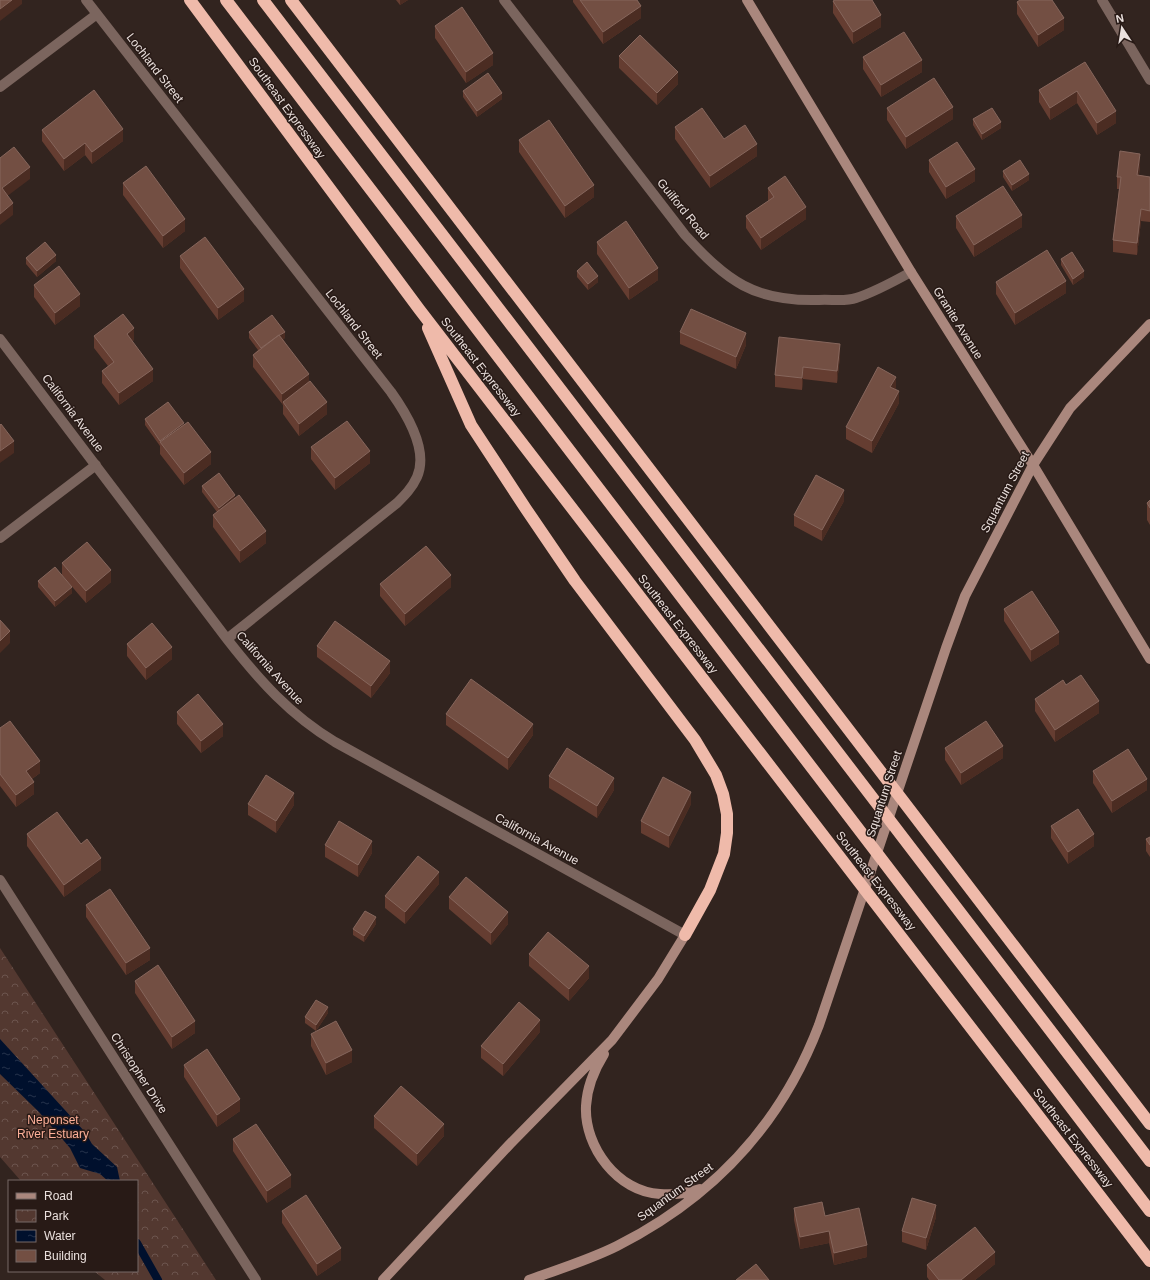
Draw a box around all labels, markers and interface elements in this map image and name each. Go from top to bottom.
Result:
north arrow [1102,8,1142,48]
text: N [1115,12,1125,25]
street label: Lochland Street [124,31,187,106]
street label: Southeast Expressway [245,55,329,161]
street label: Guilford Road [654,176,712,242]
street label: Granite Avenue [930,284,986,362]
street label: Lochland Street [323,287,386,362]
street label: Southeast Expressway [438,315,524,419]
street label: California Avenue [39,371,107,455]
street label: Squantum Street [978,448,1033,535]
street label: Southeast Expressway [635,572,721,676]
street label: California Avenue [233,628,307,708]
street label: Squantum Street [863,748,905,839]
street label: California Avenue [493,810,582,868]
street label: Southeast Expressway [833,829,919,933]
street label: Christopher Drive [108,1030,170,1116]
street label: Southeast Expressway [1030,1086,1116,1190]
park label: Neponset River Estuary [17,1113,89,1141]
street label: Squantum Street [634,1159,716,1224]
legend [8,1180,138,1272]
text: Road [44,1189,73,1203]
text: Park [44,1209,70,1223]
text: Water [44,1229,76,1243]
text: Building [44,1249,87,1263]

